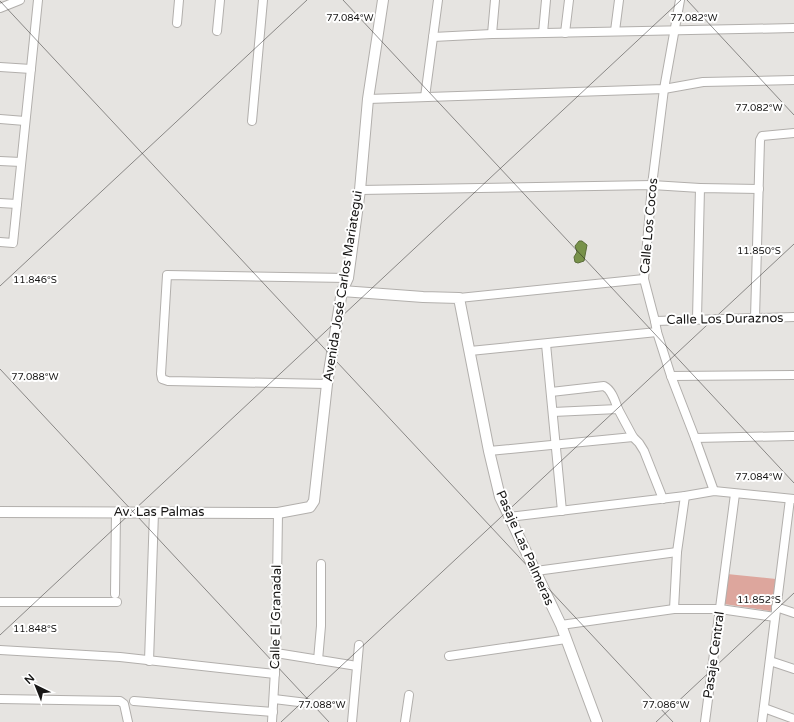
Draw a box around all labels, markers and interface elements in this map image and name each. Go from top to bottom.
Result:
text: 77.084°W [326,12,374,24]
text: 77.082°W [670,12,718,24]
text: 77.082°W [735,102,783,114]
street label: Calle Los Cocos [637,177,661,275]
street label: Avenida José Carlos Mariategui [320,189,366,383]
text: 11.850°S [737,245,781,257]
text: 11.846°S [13,274,57,286]
street label: Calle Los Duraznos [666,310,784,328]
text: 77.088°W [11,371,59,383]
text: 77.084°W [735,471,783,483]
street label: Pasaje Las Palmeras [492,488,558,608]
street label: Av. Las Palmas [113,504,205,520]
street label: Calle El Granadal [267,565,285,669]
text: 11.852°S [737,594,781,606]
street label: Pasaje Central [700,610,728,700]
text: 11.848°S [13,623,57,635]
north arrow [16,666,56,706]
text: N [22,671,37,687]
text: 77.088°W [298,699,346,711]
text: 77.086°W [642,699,690,711]

